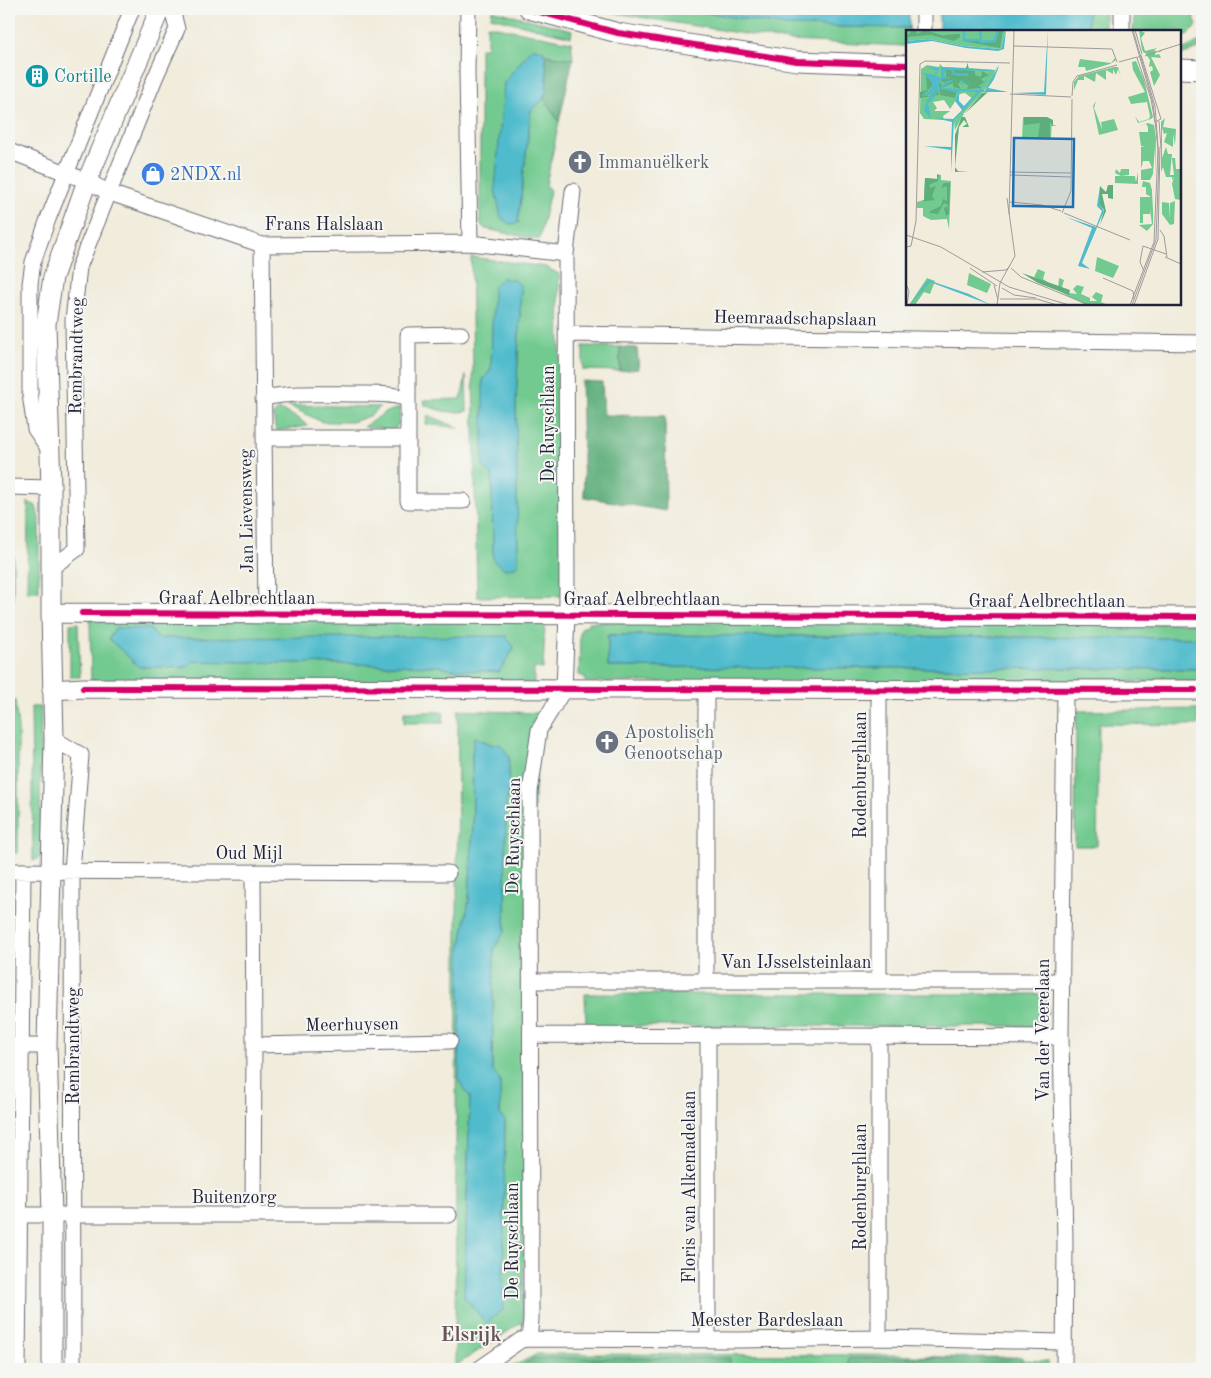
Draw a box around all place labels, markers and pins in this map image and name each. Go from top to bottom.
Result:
building icon: Cortille [24,63,50,89]
place label: Cortille [54,68,112,86]
church icon: Immanuëlkerk [567,149,593,175]
place label: Immanuëlkerk [598,154,709,172]
shop icon: 2NDX.nl [140,161,166,187]
place label: 2NDX.nl [170,166,242,184]
place label: Apostolisch Genootschap [624,724,723,763]
church icon: Apostolisch Genootschap [594,729,620,755]

